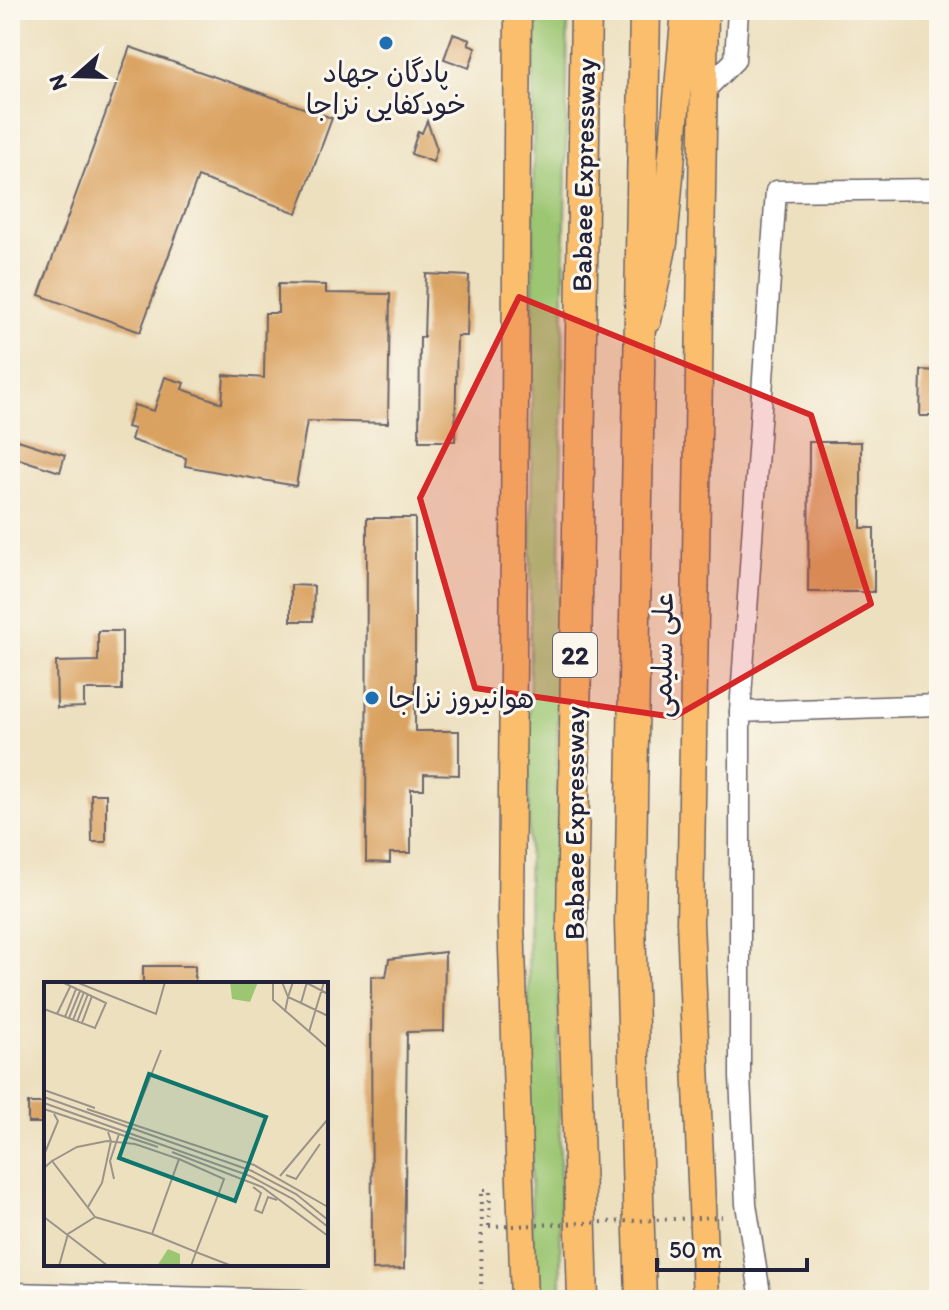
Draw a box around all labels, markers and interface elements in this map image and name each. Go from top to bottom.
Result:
marker: پادگان جهاد خودکفایی نزاجا [377,34,395,52]
north arrow [36,36,116,116]
place label: پادگان جهاد خودکفایی نزاجا [306,55,466,122]
street label: Babaee Expressway [564,58,602,292]
text: N [42,71,73,94]
street label: علی سلیمی [644,592,681,718]
road number: 22 [553,633,597,677]
place label: هوانیروز نزاجا [388,681,535,715]
marker: هوانیروز نزاجا [363,689,381,707]
street label: Babaee Expressway [557,706,591,940]
inset map [44,982,328,1266]
scale bar [657,1222,807,1272]
text: 50 m [669,1235,722,1264]

